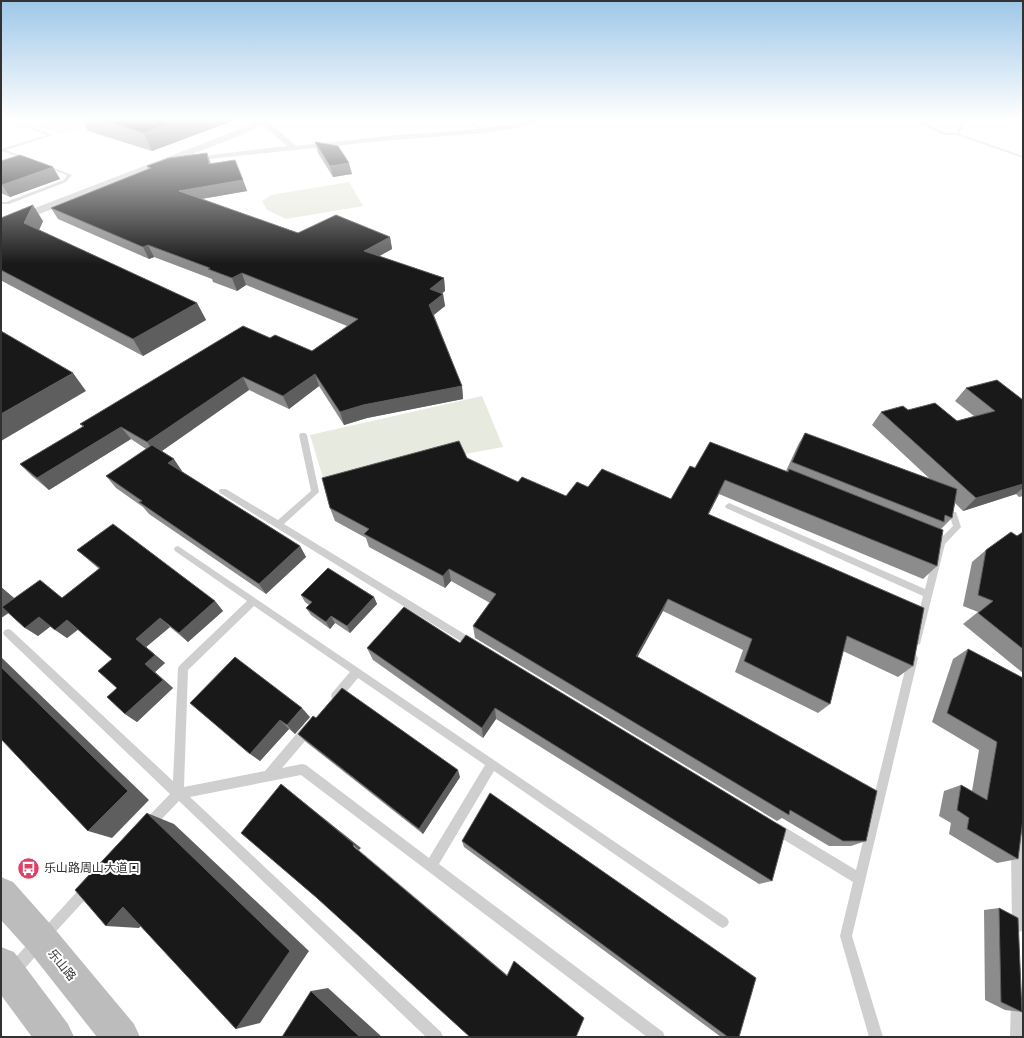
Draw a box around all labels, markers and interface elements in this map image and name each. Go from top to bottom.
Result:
bus stop icon: 乐山路周山大道口 [16,855,42,881]
place label: 乐山路周山大道口 [44,860,140,875]
street label: 乐山路 [45,946,80,983]

